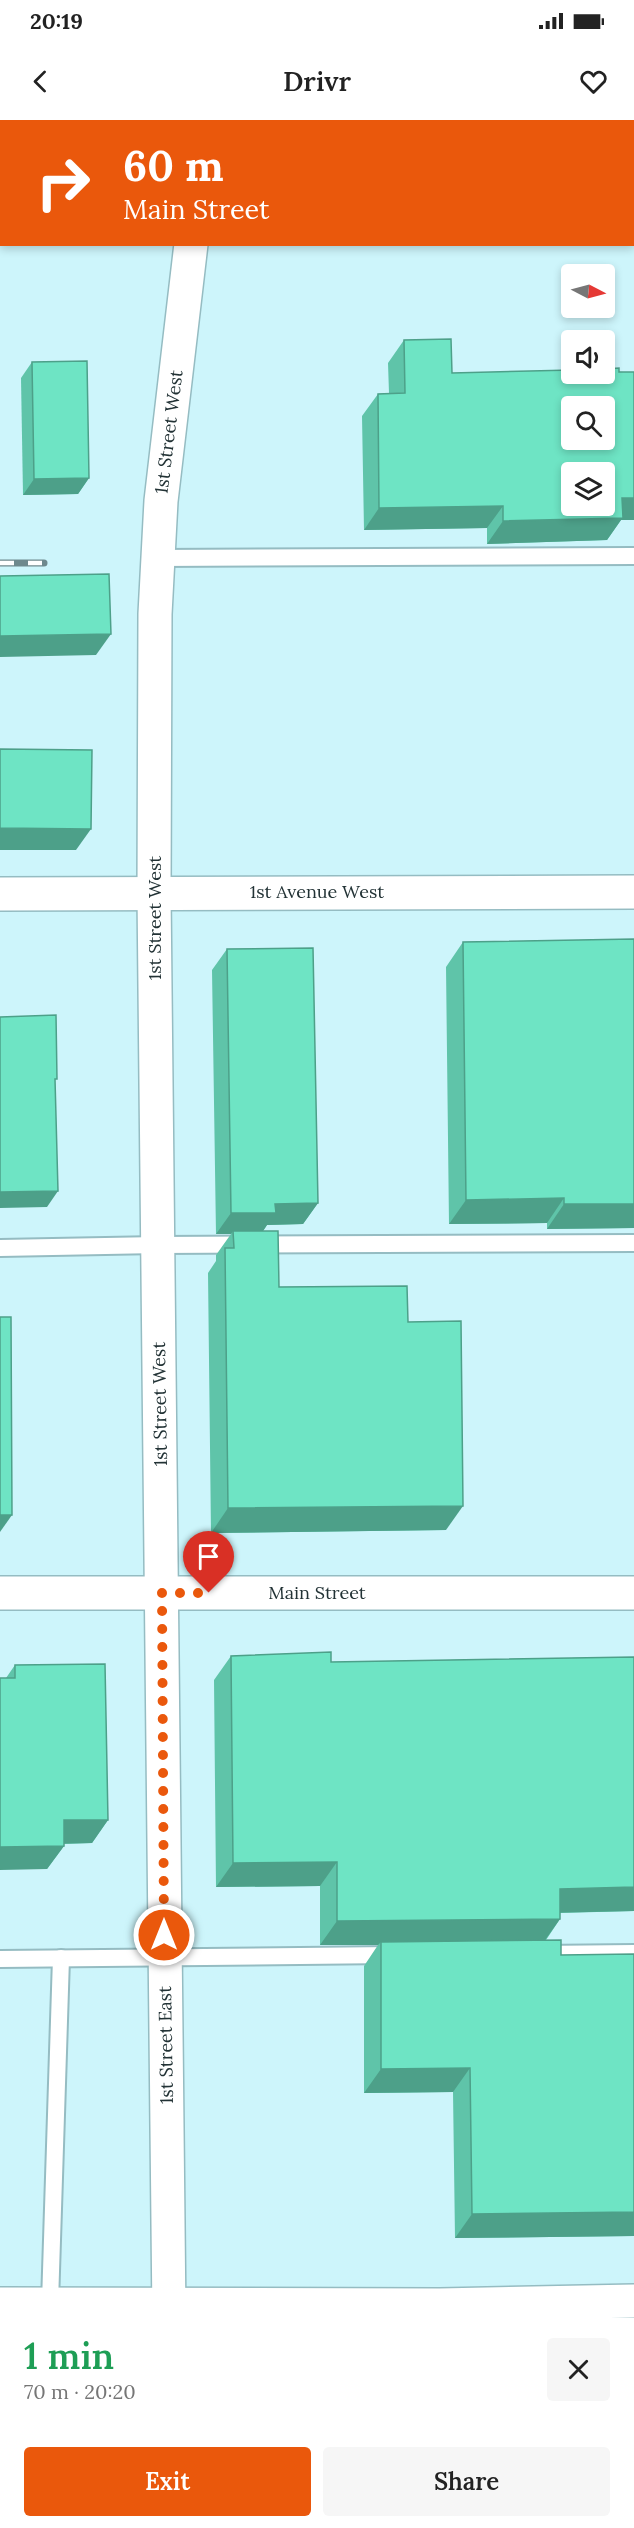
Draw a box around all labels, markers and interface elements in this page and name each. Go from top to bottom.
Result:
text: 20:19 [30,7,83,35]
text: Drivr [283,64,351,98]
icon: back [24,65,57,98]
icon: heart [577,65,610,98]
text: 60 m [123,139,224,193]
icon: right [24,144,102,222]
text: Main Street [123,192,269,226]
north arrow [561,264,615,318]
map controls [561,264,615,516]
button: sound [561,330,615,384]
street label: 1st Street West [149,369,188,495]
button: search [561,396,615,450]
button: layers [561,462,615,516]
street label: 1st Street West [143,856,166,980]
street label: 1st Avenue West [250,880,384,903]
street label: 1st Street West [147,1341,172,1467]
pin [183,1531,234,1593]
icon: arrive [192,1540,225,1573]
street label: Main Street [268,1581,366,1604]
position arrow [132,1903,196,1967]
street label: 1st Street East [153,1986,178,2104]
text: 1 min [24,2333,114,2379]
button: close [547,2338,610,2401]
text: 70 m · 20:20 [24,2379,136,2404]
button: Exit [24,2447,311,2516]
button: Share [323,2447,610,2516]

